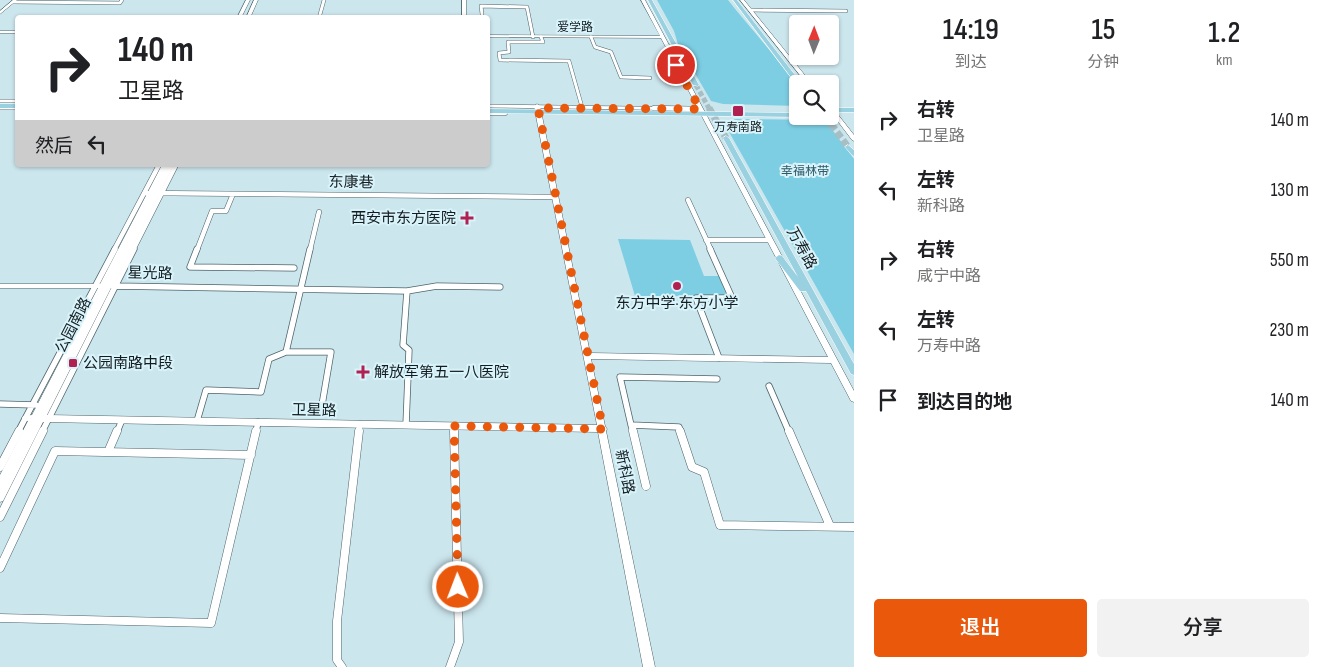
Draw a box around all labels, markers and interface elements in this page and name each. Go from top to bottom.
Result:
text: 14:19 [943,12,999,48]
text: 15 [1092,12,1116,48]
north arrow [789,15,839,65]
map controls [789,15,839,125]
text: 1.2 [1208,15,1240,51]
street label: 爱学路 [557,20,593,35]
text: 140 m [118,29,194,72]
icon: right [35,35,100,100]
pin [655,44,697,86]
icon: arrive [662,51,690,79]
text: km [1216,51,1232,70]
text: 到达 [955,53,987,72]
text: 分钟 [1088,53,1120,72]
button: search [789,75,839,125]
text: 卫星路 [118,78,184,105]
text: 右转 [917,99,955,122]
marker: 万寿南路 [731,104,745,118]
icon: right [874,106,902,134]
text: 140 m [1271,109,1309,132]
place label: 万寿南路 [714,120,762,135]
text: 卫星路 [917,127,965,146]
icon: left [83,130,111,158]
text: 然后 [35,135,73,158]
park label: 幸福林带 [781,164,829,179]
text: 左转 [917,169,955,192]
street label: 东康巷 [328,173,374,192]
icon: left [874,176,902,204]
text: 130 m [1271,179,1309,202]
text: 新科路 [917,197,965,216]
place label: 西安市东方医院 [351,209,456,228]
marker: 西安市东方医院 [460,211,474,225]
street label: 万寿路 [782,224,821,273]
text: 右转 [917,239,955,262]
icon: right [874,246,902,274]
text: 550 m [1270,249,1309,272]
street label: 星光路 [127,264,173,283]
text: 咸宁中路 [917,267,981,286]
marker: 东方中学·东方小学 [671,280,683,292]
street label: 公园南路 [51,294,96,356]
place label: 东方中学·东方小学 [616,294,739,313]
text: 左转 [917,309,955,332]
icon: left [874,316,902,344]
text: 230 m [1269,319,1309,342]
text: 万寿中路 [917,337,981,356]
place label: 公园南路中段 [83,354,173,373]
marker: 公园南路中段 [67,357,79,369]
place label: 解放军第五一八医院 [374,363,509,382]
marker: 解放军第五一八医院 [356,365,370,379]
icon: arrive [874,386,902,414]
text: 140 m [1271,389,1309,412]
text: 到达目的地 [917,391,1012,414]
street label: 卫星路 [291,401,337,420]
street label: 新科路 [611,448,638,496]
position arrow [431,560,483,612]
button: 退出 [874,599,1087,657]
button: 分享 [1097,599,1309,657]

